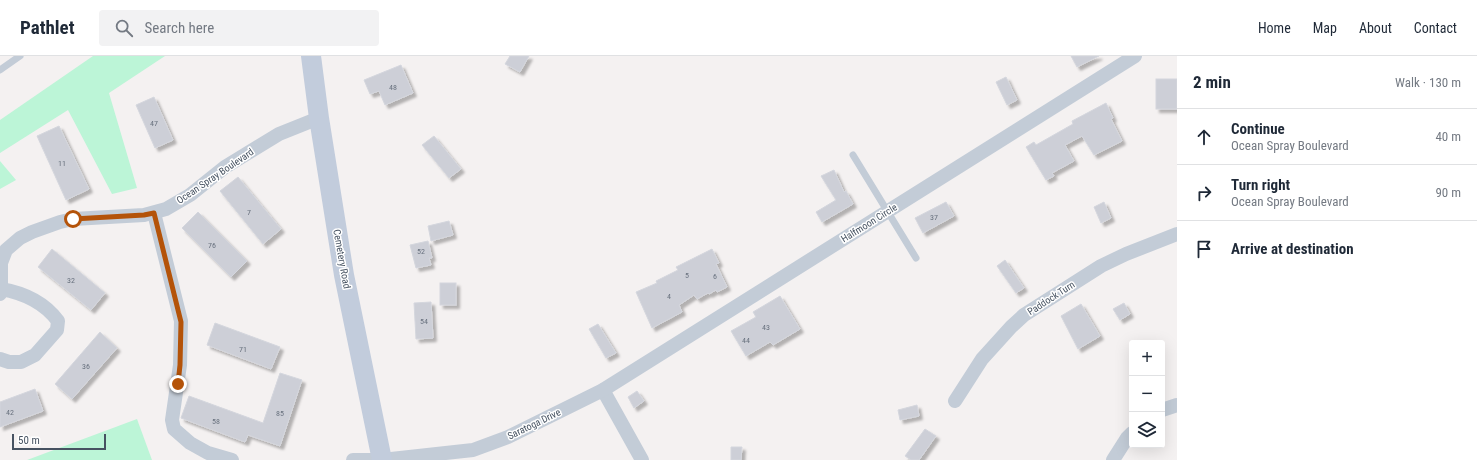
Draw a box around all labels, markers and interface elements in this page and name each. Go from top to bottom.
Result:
search box [99,10,379,46]
text: Pathlet [20,16,75,39]
icon: search [113,17,135,39]
text: Search here [145,19,214,37]
text: Home [1258,20,1291,36]
text: Map [1313,20,1337,36]
text: About [1359,20,1392,36]
text: Contact [1414,20,1457,36]
text: 2 min [1193,72,1231,92]
text: Walk · 130 m [1395,75,1461,90]
house number: 48 [389,83,397,92]
house number: 47 [150,119,158,128]
text: Continue [1231,120,1285,138]
icon: ahead [1193,126,1215,148]
text: 40 m [1435,129,1461,144]
text: Ocean Spray Boulevard [1231,138,1349,153]
street label: Ocean Spray Boulevard [174,146,256,206]
house number: 11 [58,159,66,168]
text: Turn right [1231,176,1290,194]
icon: right [1193,182,1215,204]
text: 90 m [1435,185,1461,200]
text: Ocean Spray Boulevard [1231,194,1349,209]
street label: Halfmoon Circle [839,201,899,245]
house number: 7 [247,208,251,217]
route start [64,210,82,228]
house number: 37 [930,213,938,222]
street label: Cemetery Road [331,229,353,289]
icon: arrive [1193,238,1215,260]
text: Arrive at destination [1231,240,1354,258]
house number: 76 [208,241,216,250]
house number: 52 [417,247,425,256]
house number: 5 [685,271,689,280]
house number: 6 [713,272,717,281]
house number: 32 [67,276,75,285]
street label: Paddock Turn [1025,279,1077,317]
house number: 4 [667,292,671,301]
house number: 54 [420,317,428,326]
house number: 43 [762,323,770,332]
house number: 44 [742,336,750,345]
map controls [1129,340,1165,448]
button: + [1129,340,1165,376]
house number: 71 [239,345,247,354]
house number: 36 [82,362,90,371]
route end [169,375,187,393]
button: − [1129,376,1165,412]
street label: Saratoga Drive [506,406,563,442]
house number: 42 [6,408,14,417]
house number: 85 [276,409,284,418]
button: layers [1129,412,1165,448]
house number: 58 [212,417,220,426]
scale bar [12,432,106,451]
text: 50 m [18,434,40,447]

